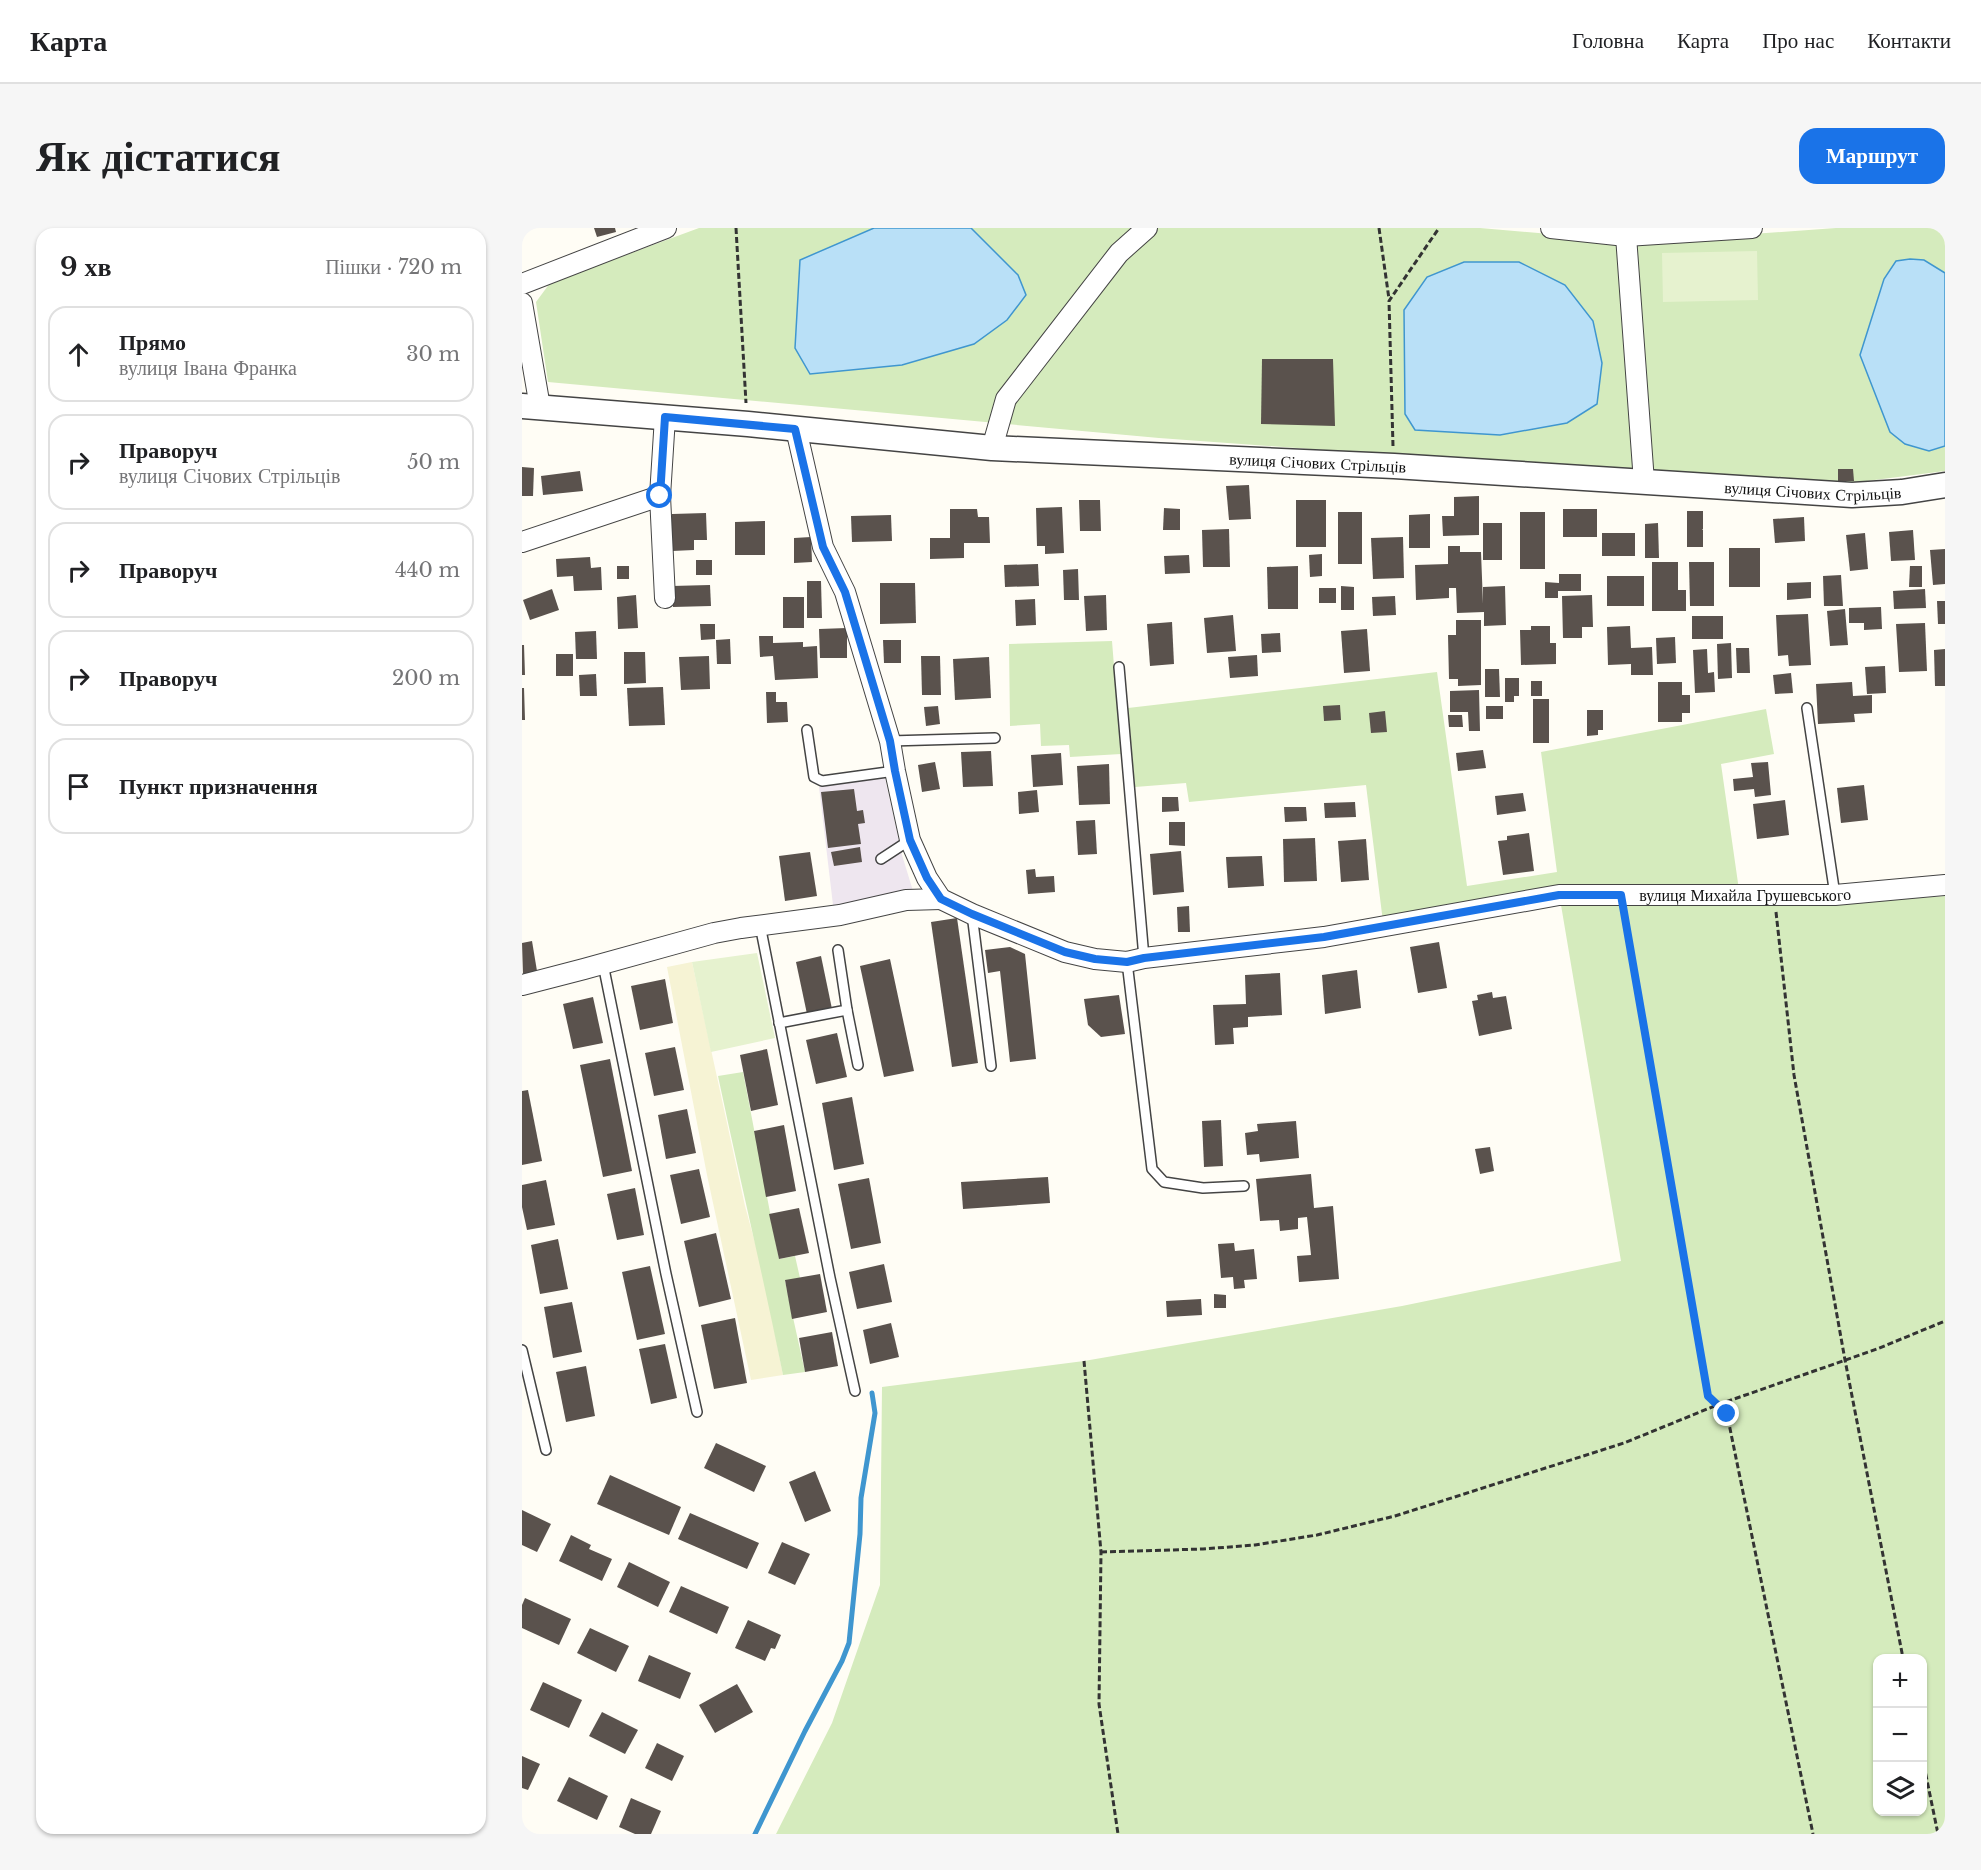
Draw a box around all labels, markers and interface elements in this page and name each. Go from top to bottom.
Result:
text: Карта [30,24,107,59]
text: Головна [1572,28,1644,54]
text: Карта [1677,28,1729,54]
text: Про нас [1762,28,1834,54]
text: Контакти [1867,28,1951,54]
button: Маршрут [1799,128,1945,184]
text: Як дістатися [36,130,281,182]
text: 9 хв [60,251,111,283]
text: Пішки · 720 m [325,255,462,279]
text: Прямо [119,329,186,356]
icon: ahead [62,338,95,371]
text: 30 m [406,342,460,366]
text: вулиця Івана Франка [119,356,297,380]
text: Праворуч [119,437,217,464]
icon: right [62,446,95,479]
street label: вулиця Січових Стрільців [1229,449,1407,477]
text: 50 m [407,450,460,474]
text: вулиця Січових Стрільців [119,464,340,488]
street label: вулиця Січових Стрільців [1724,477,1902,505]
route start [646,482,672,508]
icon: right [62,554,95,587]
text: Праворуч [119,557,217,584]
text: 440 m [395,558,460,582]
icon: right [62,662,95,695]
text: Праворуч [119,665,217,692]
text: 200 m [392,666,460,690]
icon: arrive [62,770,95,803]
text: Пункт призначення [119,773,318,800]
street label: вулиця Михайла Грушевського [1639,884,1852,905]
route end [1713,1400,1739,1426]
map controls [1873,1654,1927,1816]
button: + [1873,1654,1927,1708]
button: − [1873,1708,1927,1762]
button: layers [1873,1762,1927,1816]

